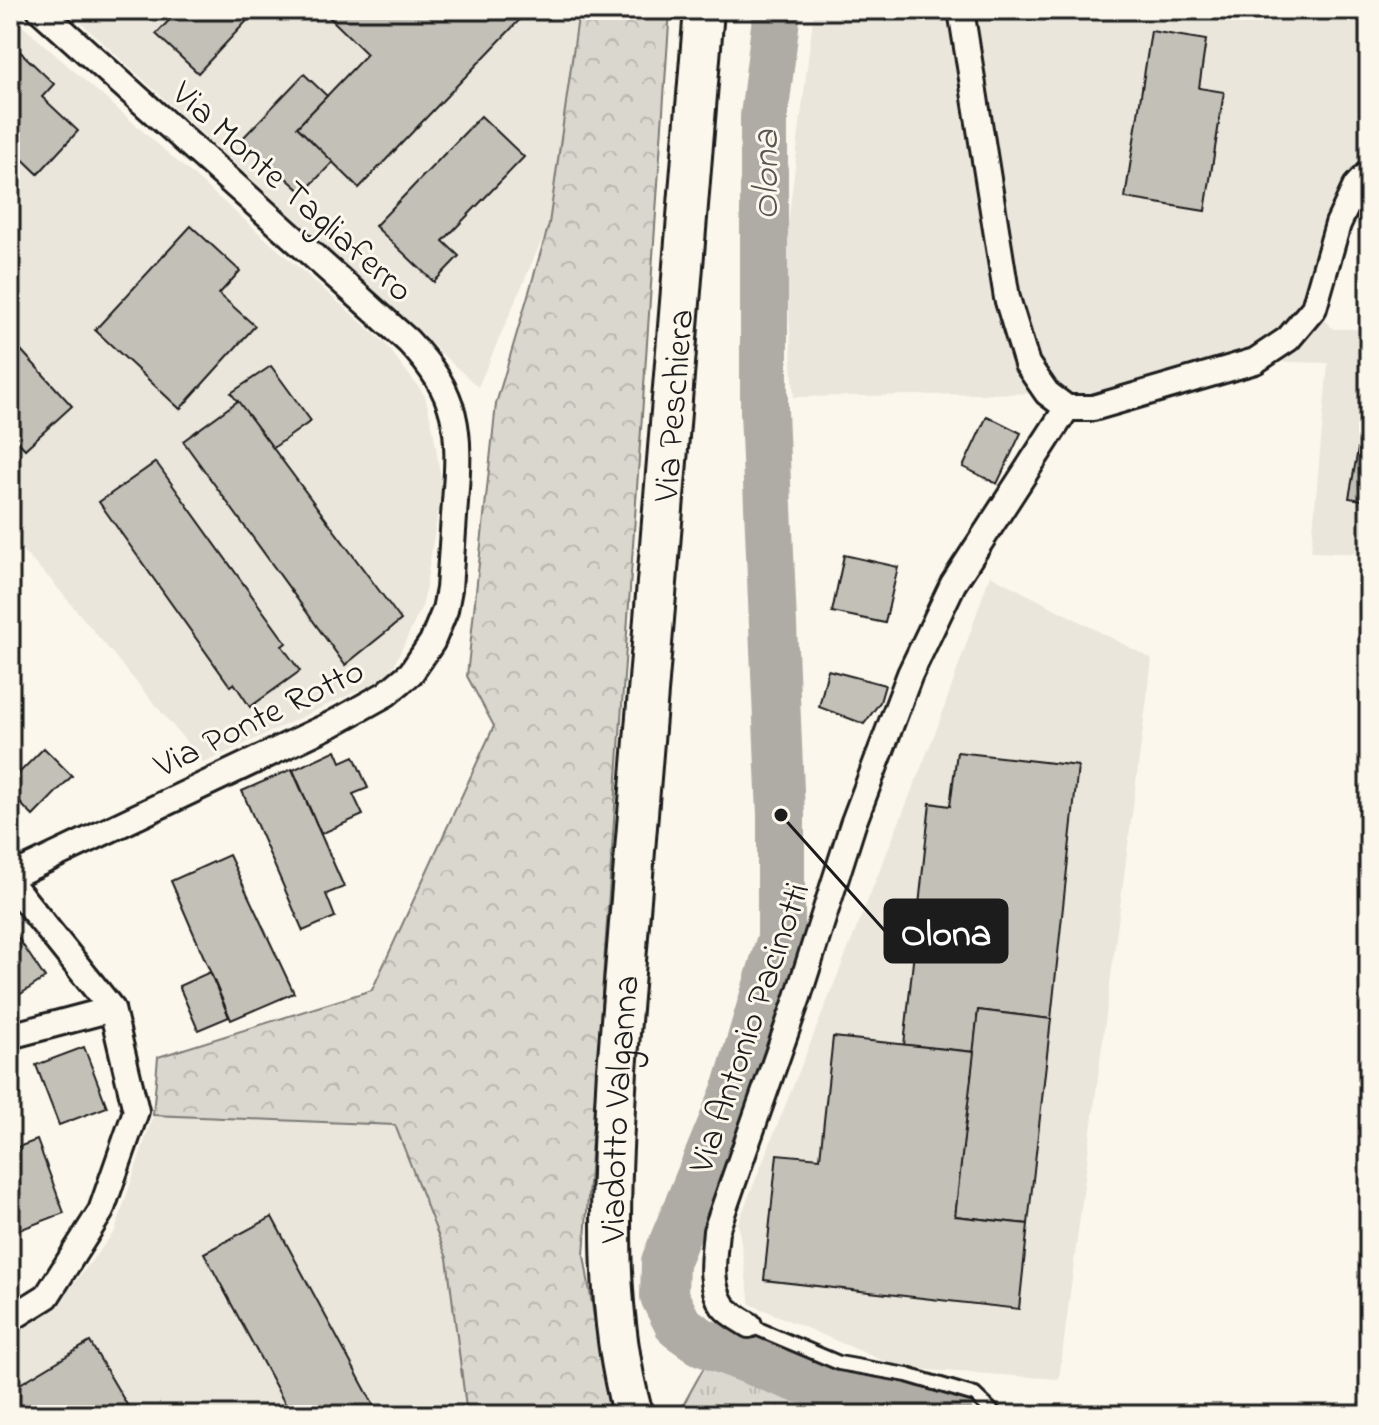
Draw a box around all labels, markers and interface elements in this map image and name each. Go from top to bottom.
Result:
street label: Via Monte Tagliaferro [157,69,424,317]
water label: Olona [740,129,796,220]
street label: Via Peschiera [642,307,710,505]
street label: Via Ponte Rotto [145,646,374,794]
street label: Via Antonio Pacinotti [676,876,826,1182]
callout: Olona [885,900,1007,962]
text: Olona [901,908,991,964]
street label: Viadotto Valganna [589,973,656,1244]

